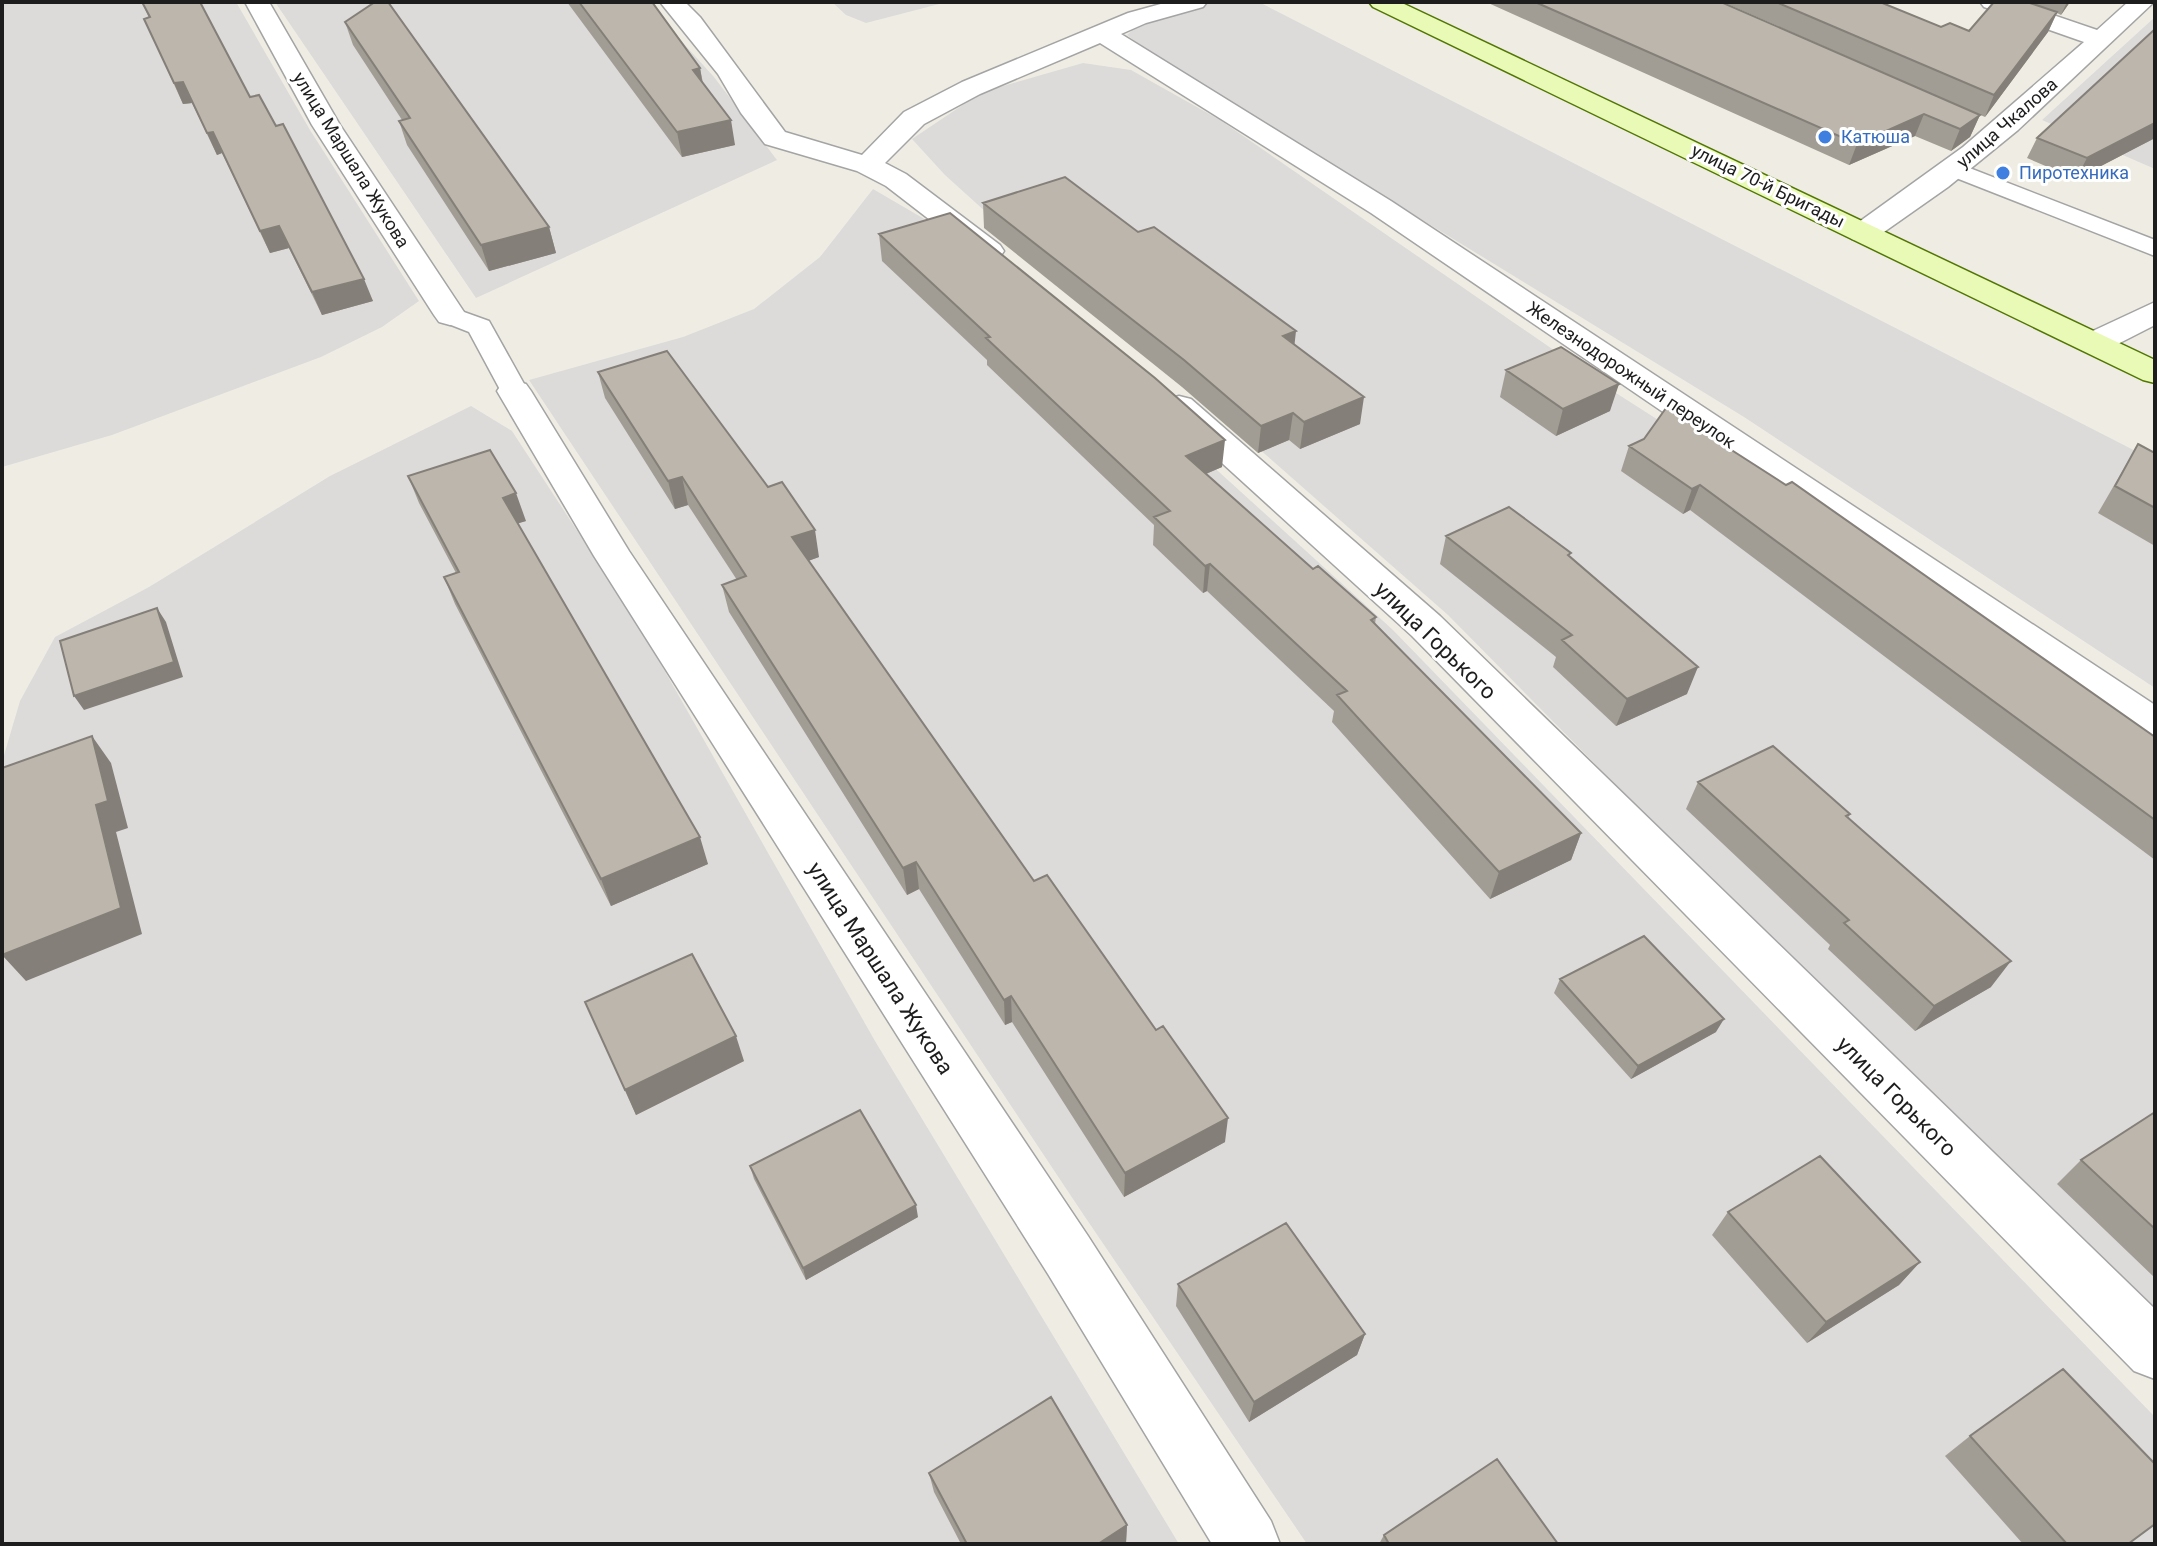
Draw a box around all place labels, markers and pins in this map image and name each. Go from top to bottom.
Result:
place label: Катюша [1841,126,1910,147]
marker: Катюша [1816,128,1834,146]
place label: Пиротехника [2019,162,2129,183]
marker: Пиротехника [1994,164,2012,182]

